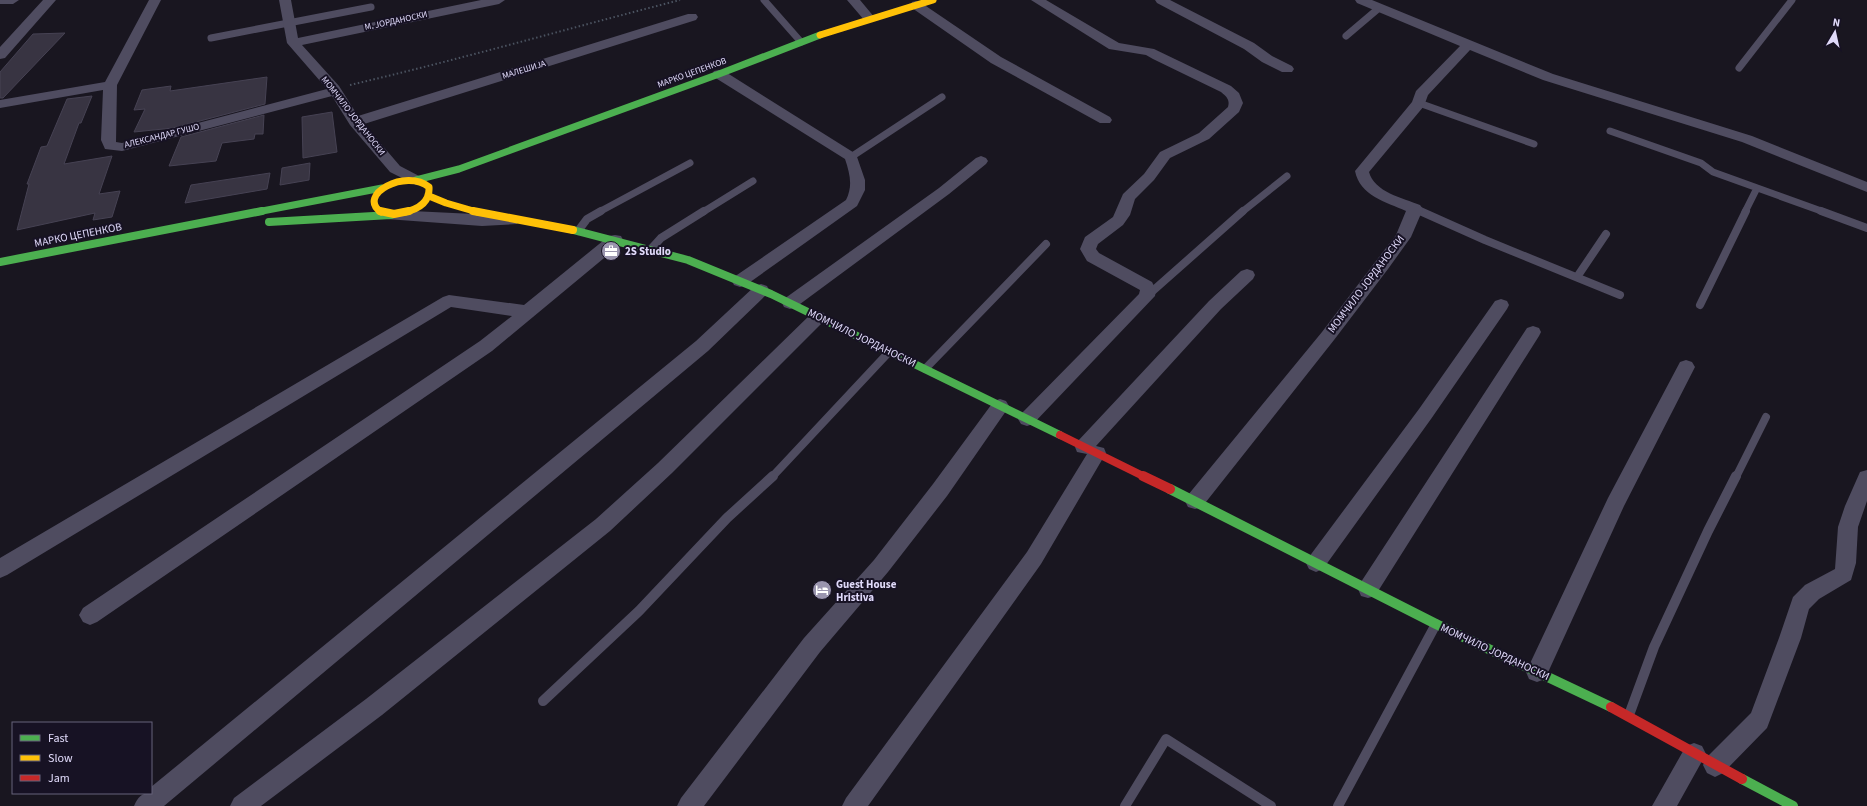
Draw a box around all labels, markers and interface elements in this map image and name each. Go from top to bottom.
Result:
street label: М. ЈОРДАНОСКИ [363,8,429,34]
north arrow [1815,12,1855,52]
text: N [1832,15,1841,31]
street label: МАРКО ЦЕПЕНКОВ [656,54,728,92]
street label: МАЛЕШИЈА [501,57,547,83]
street label: МОМЧИЛО ЈОРДАНОСКИ [318,74,388,158]
street label: АЛЕКСАНДАР ГУШО [123,120,201,152]
street label: МАРКО ЦЕПЕНКОВ [33,219,124,251]
street label: МОМЧИЛО ЈОРДАНОСКИ [1324,232,1408,336]
office icon: 2S Studio [600,240,622,262]
place label: 2S Studio [625,244,671,259]
street label: МОМЧИЛО ЈОРДАНОСКИ [805,305,919,371]
place label: Guest House Hristiva [836,577,897,605]
hotel icon: Guest House Hristiva [811,579,833,601]
street label: МОМЧИЛО ЈОРДАНОСКИ [1438,620,1552,684]
legend [12,722,152,794]
text: Fast [48,730,68,747]
text: Slow [48,750,73,767]
text: Jam [48,770,70,787]

